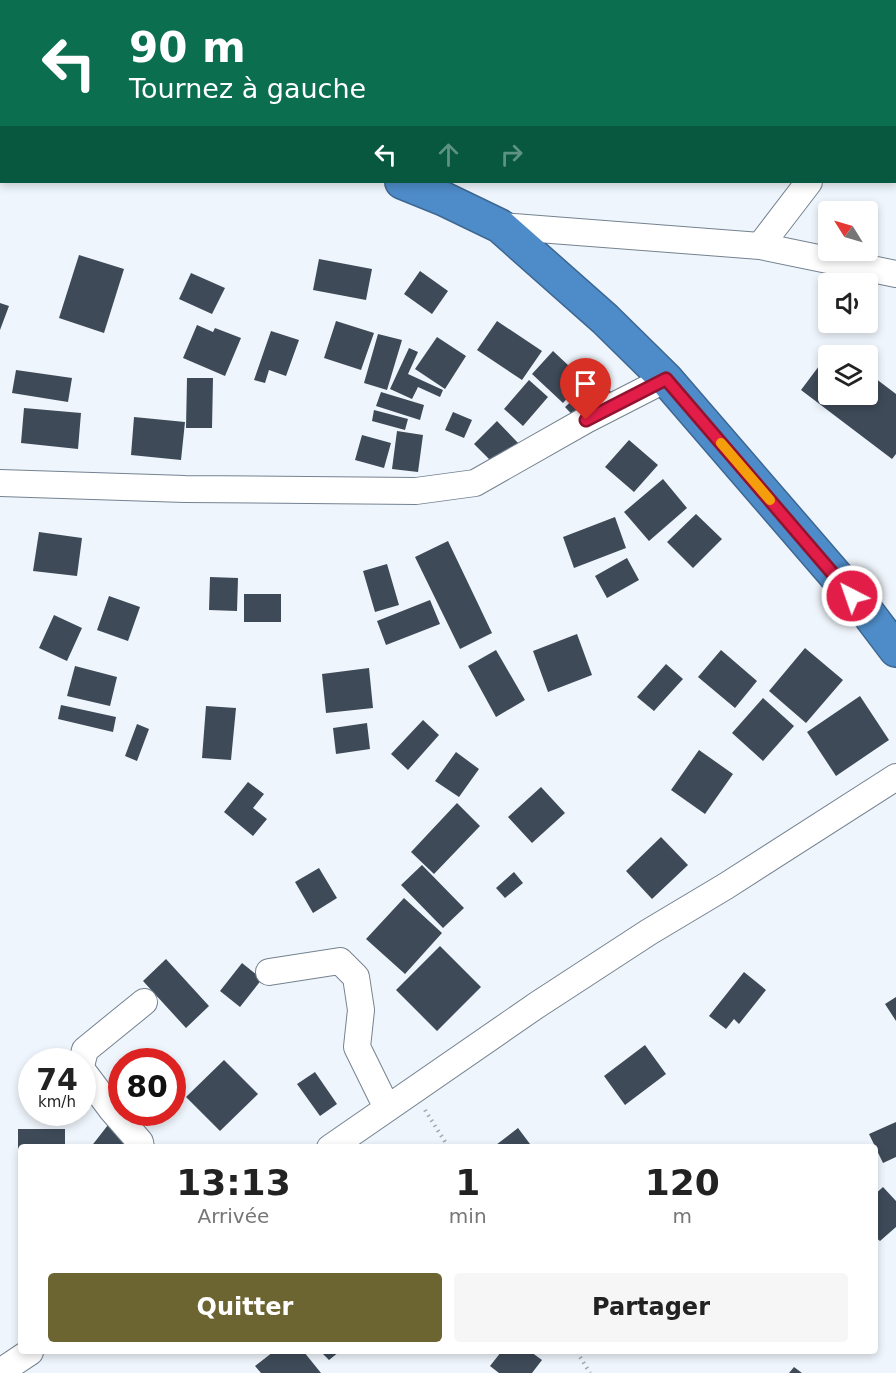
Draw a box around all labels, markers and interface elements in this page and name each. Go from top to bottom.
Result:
text: 90 m [129,23,246,72]
icon: left [30,24,108,102]
text: Tournez à gauche [129,73,366,104]
icon: left [369,138,402,171]
icon: ahead [432,138,465,171]
icon: right [495,138,528,171]
north arrow [818,201,878,261]
map controls [818,201,878,405]
button: sound [818,273,878,333]
button: layers [818,345,878,405]
pin [560,358,611,420]
icon: arrive [569,367,602,400]
position arrow [820,564,884,628]
speed limit sign: 80 [108,1048,186,1126]
text: 74 [36,1062,78,1097]
text: km/h [38,1093,76,1111]
text: 13:13 [176,1162,291,1203]
text: 1 [455,1162,480,1203]
text: 120 [645,1162,720,1203]
text: Arrivée [198,1204,269,1228]
text: min [449,1204,487,1228]
text: m [673,1204,692,1228]
button: Quitter [48,1273,442,1342]
button: Partager [454,1273,848,1342]

